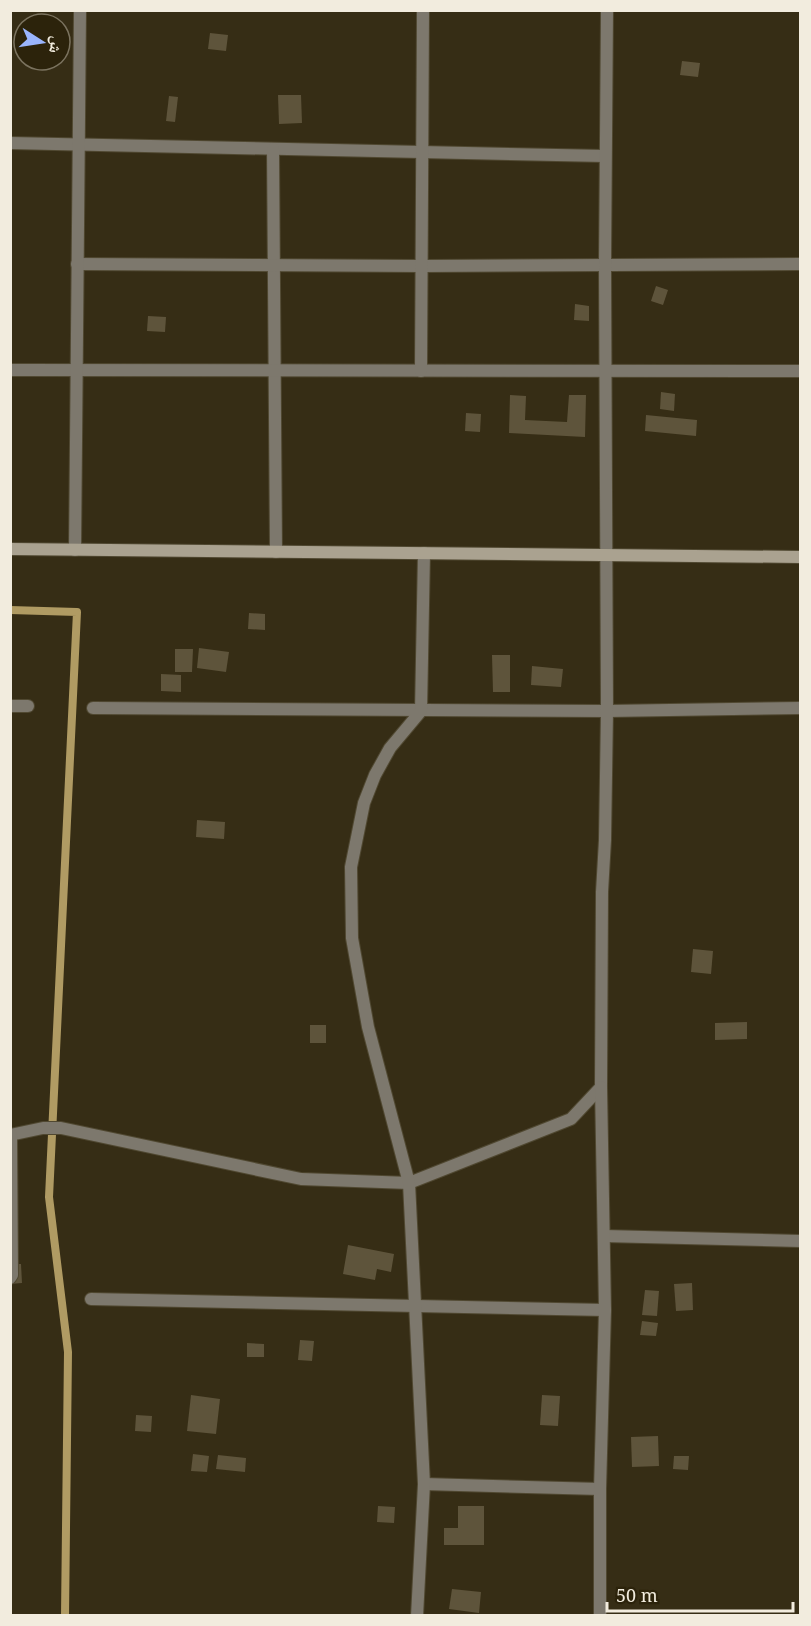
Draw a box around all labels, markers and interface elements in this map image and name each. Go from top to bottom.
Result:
north arrow [12,12,72,72]
text: ش [44,35,69,56]
scale bar [607,1575,793,1613]
text: 50 m [616,1583,658,1607]

